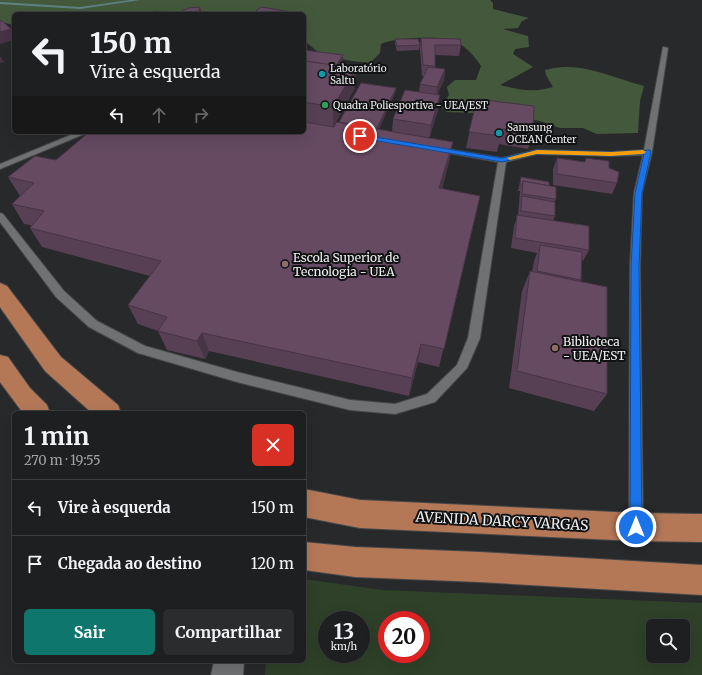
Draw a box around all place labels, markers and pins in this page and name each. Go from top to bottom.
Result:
place label: Laboratório Saltu [330,62,387,87]
marker: Laboratório Saltu [317,69,327,79]
place label: Quadra Poliesportiva - UEA/EST [333,99,488,112]
marker: Quadra Poliesportiva - UEA/EST [320,100,330,110]
pin [343,119,377,153]
place label: Samsung OCEAN Center [507,121,577,146]
marker: Samsung OCEAN Center [494,128,504,138]
place label: Escola Superior de Tecnologia - UEA [293,250,399,279]
marker: Escola Superior de Tecnologia - UEA [280,259,290,269]
place label: Biblioteca - UEA/EST [563,334,626,363]
marker: Biblioteca - UEA/EST [550,343,560,353]

